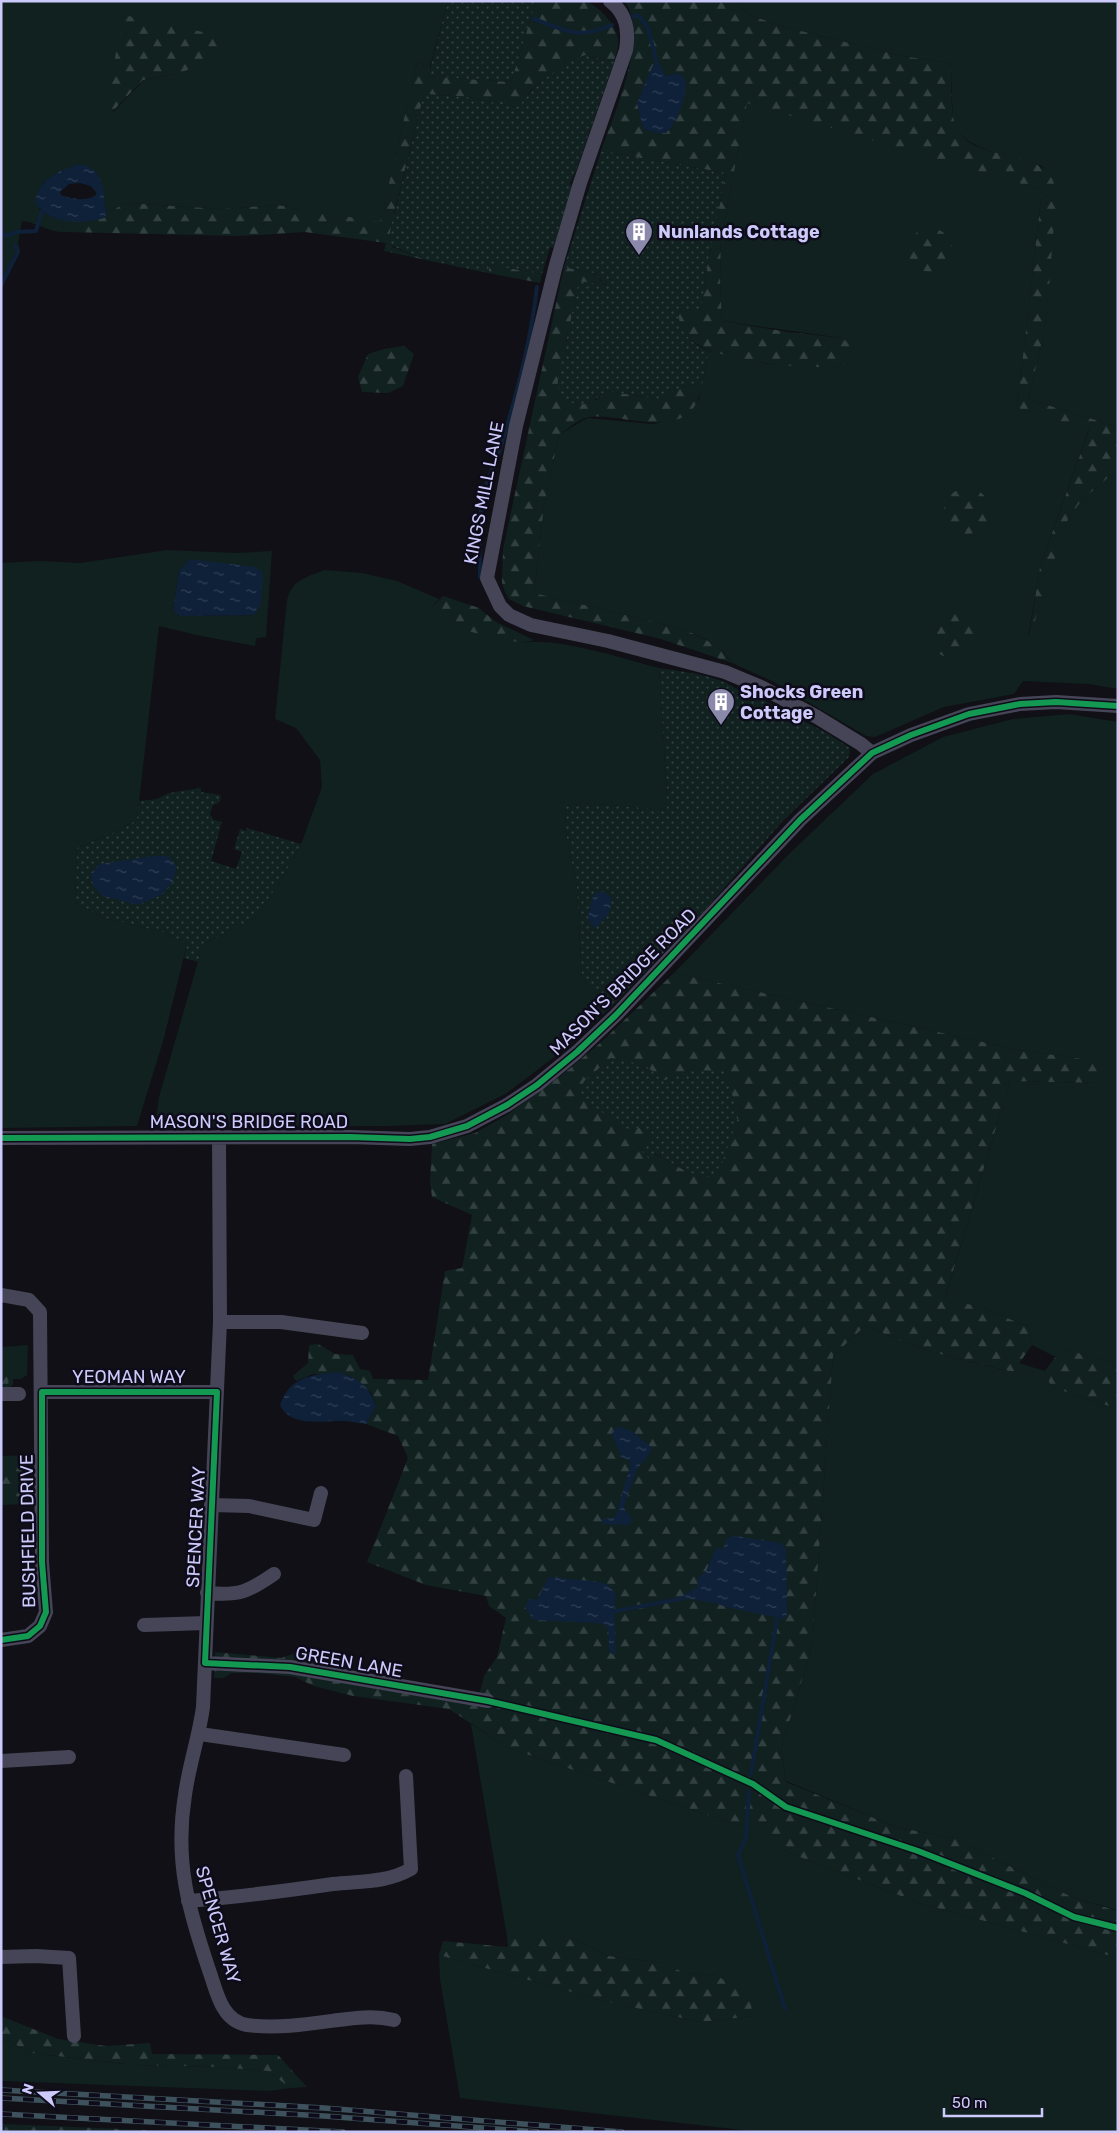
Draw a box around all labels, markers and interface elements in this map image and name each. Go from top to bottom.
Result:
building icon: Nunlands Cottage [624,217,654,256]
place label: Nunlands Cottage [658,221,820,243]
street label: KINGS MILL LANE [459,420,509,566]
place label: Shocks Green Cottage [740,681,863,724]
building icon: Shocks Green Cottage [706,687,736,726]
street label: MASON'S BRIDGE ROAD [545,904,701,1060]
street label: MASON'S BRIDGE ROAD [150,1111,348,1133]
street label: YEOMAN WAY [72,1366,186,1388]
street label: BUSHFIELD DRIVE [16,1454,40,1608]
street label: SPENCER WAY [182,1465,210,1588]
street label: GREEN LANE [294,1642,404,1682]
street label: SPENCER WAY [191,1864,245,1987]
north arrow [15,2068,65,2118]
text: N [19,2081,38,2096]
scale bar [944,2086,1042,2118]
text: 50 m [952,2094,987,2112]

